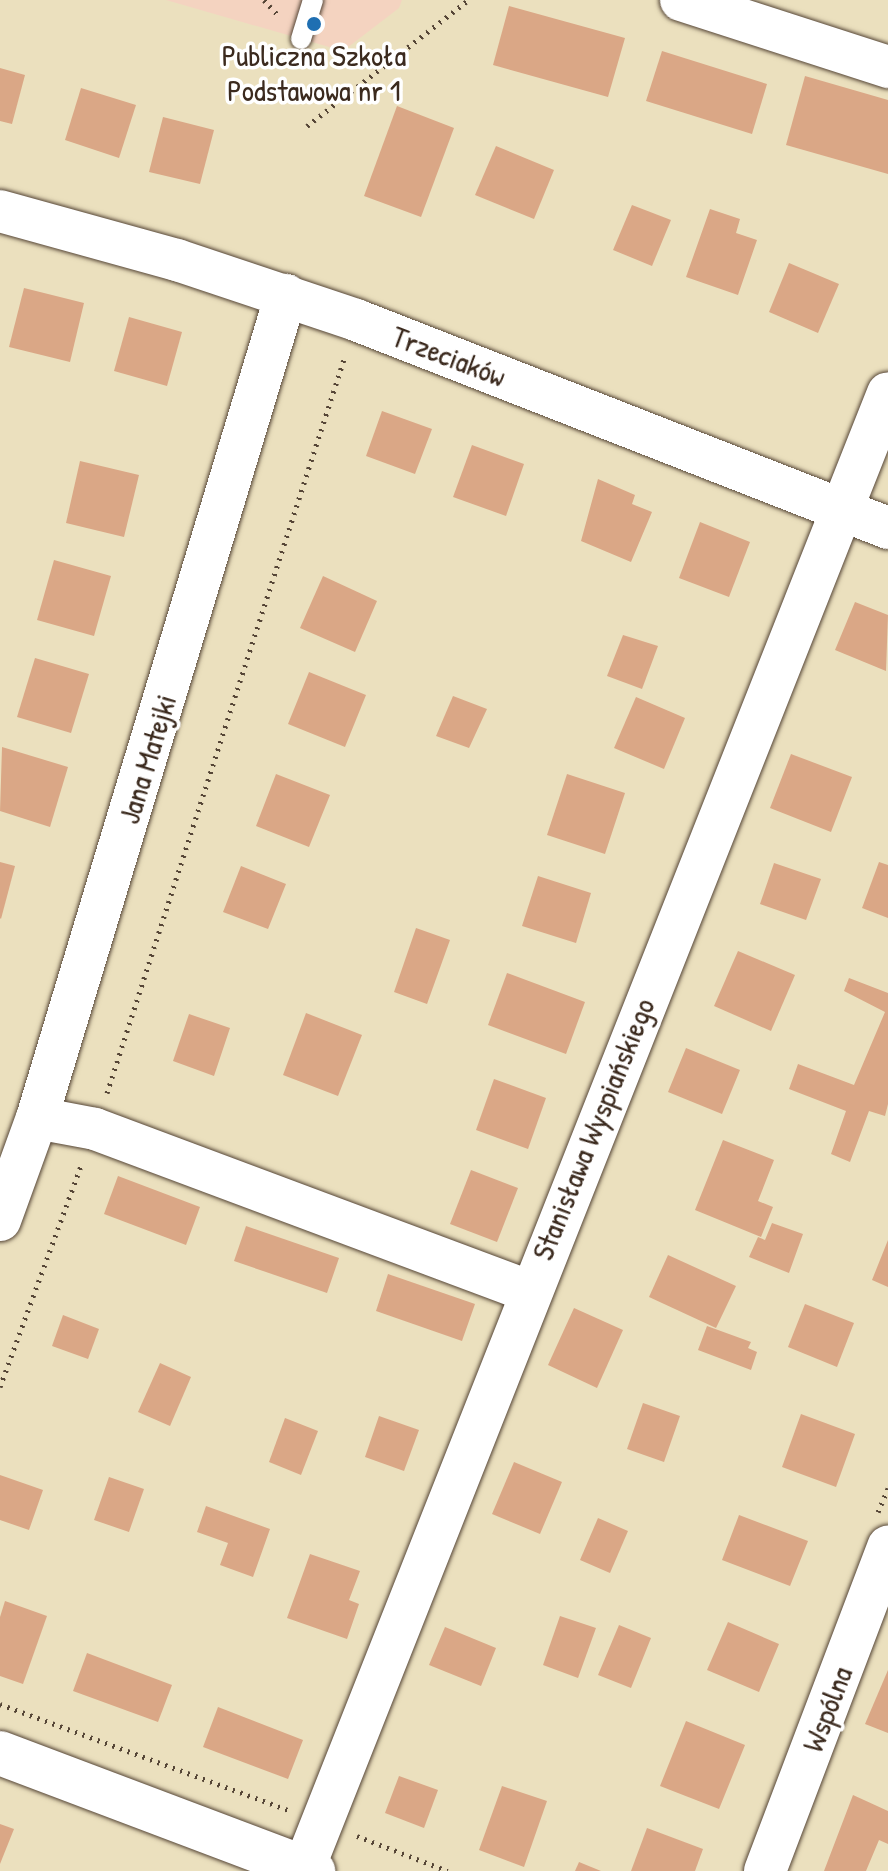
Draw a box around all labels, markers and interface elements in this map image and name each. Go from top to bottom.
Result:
marker: Publiczna Szkoła Podstawowa nr 1 [305,15,323,33]
place label: Publiczna Szkoła Podstawowa nr 1 [222,37,406,108]
street label: Trzeciaków [387,318,511,394]
street label: Jana Matejki [110,690,184,828]
street label: Stanisława Wyspiańskiego [524,993,662,1265]
street label: Wspólna [794,1661,860,1757]

